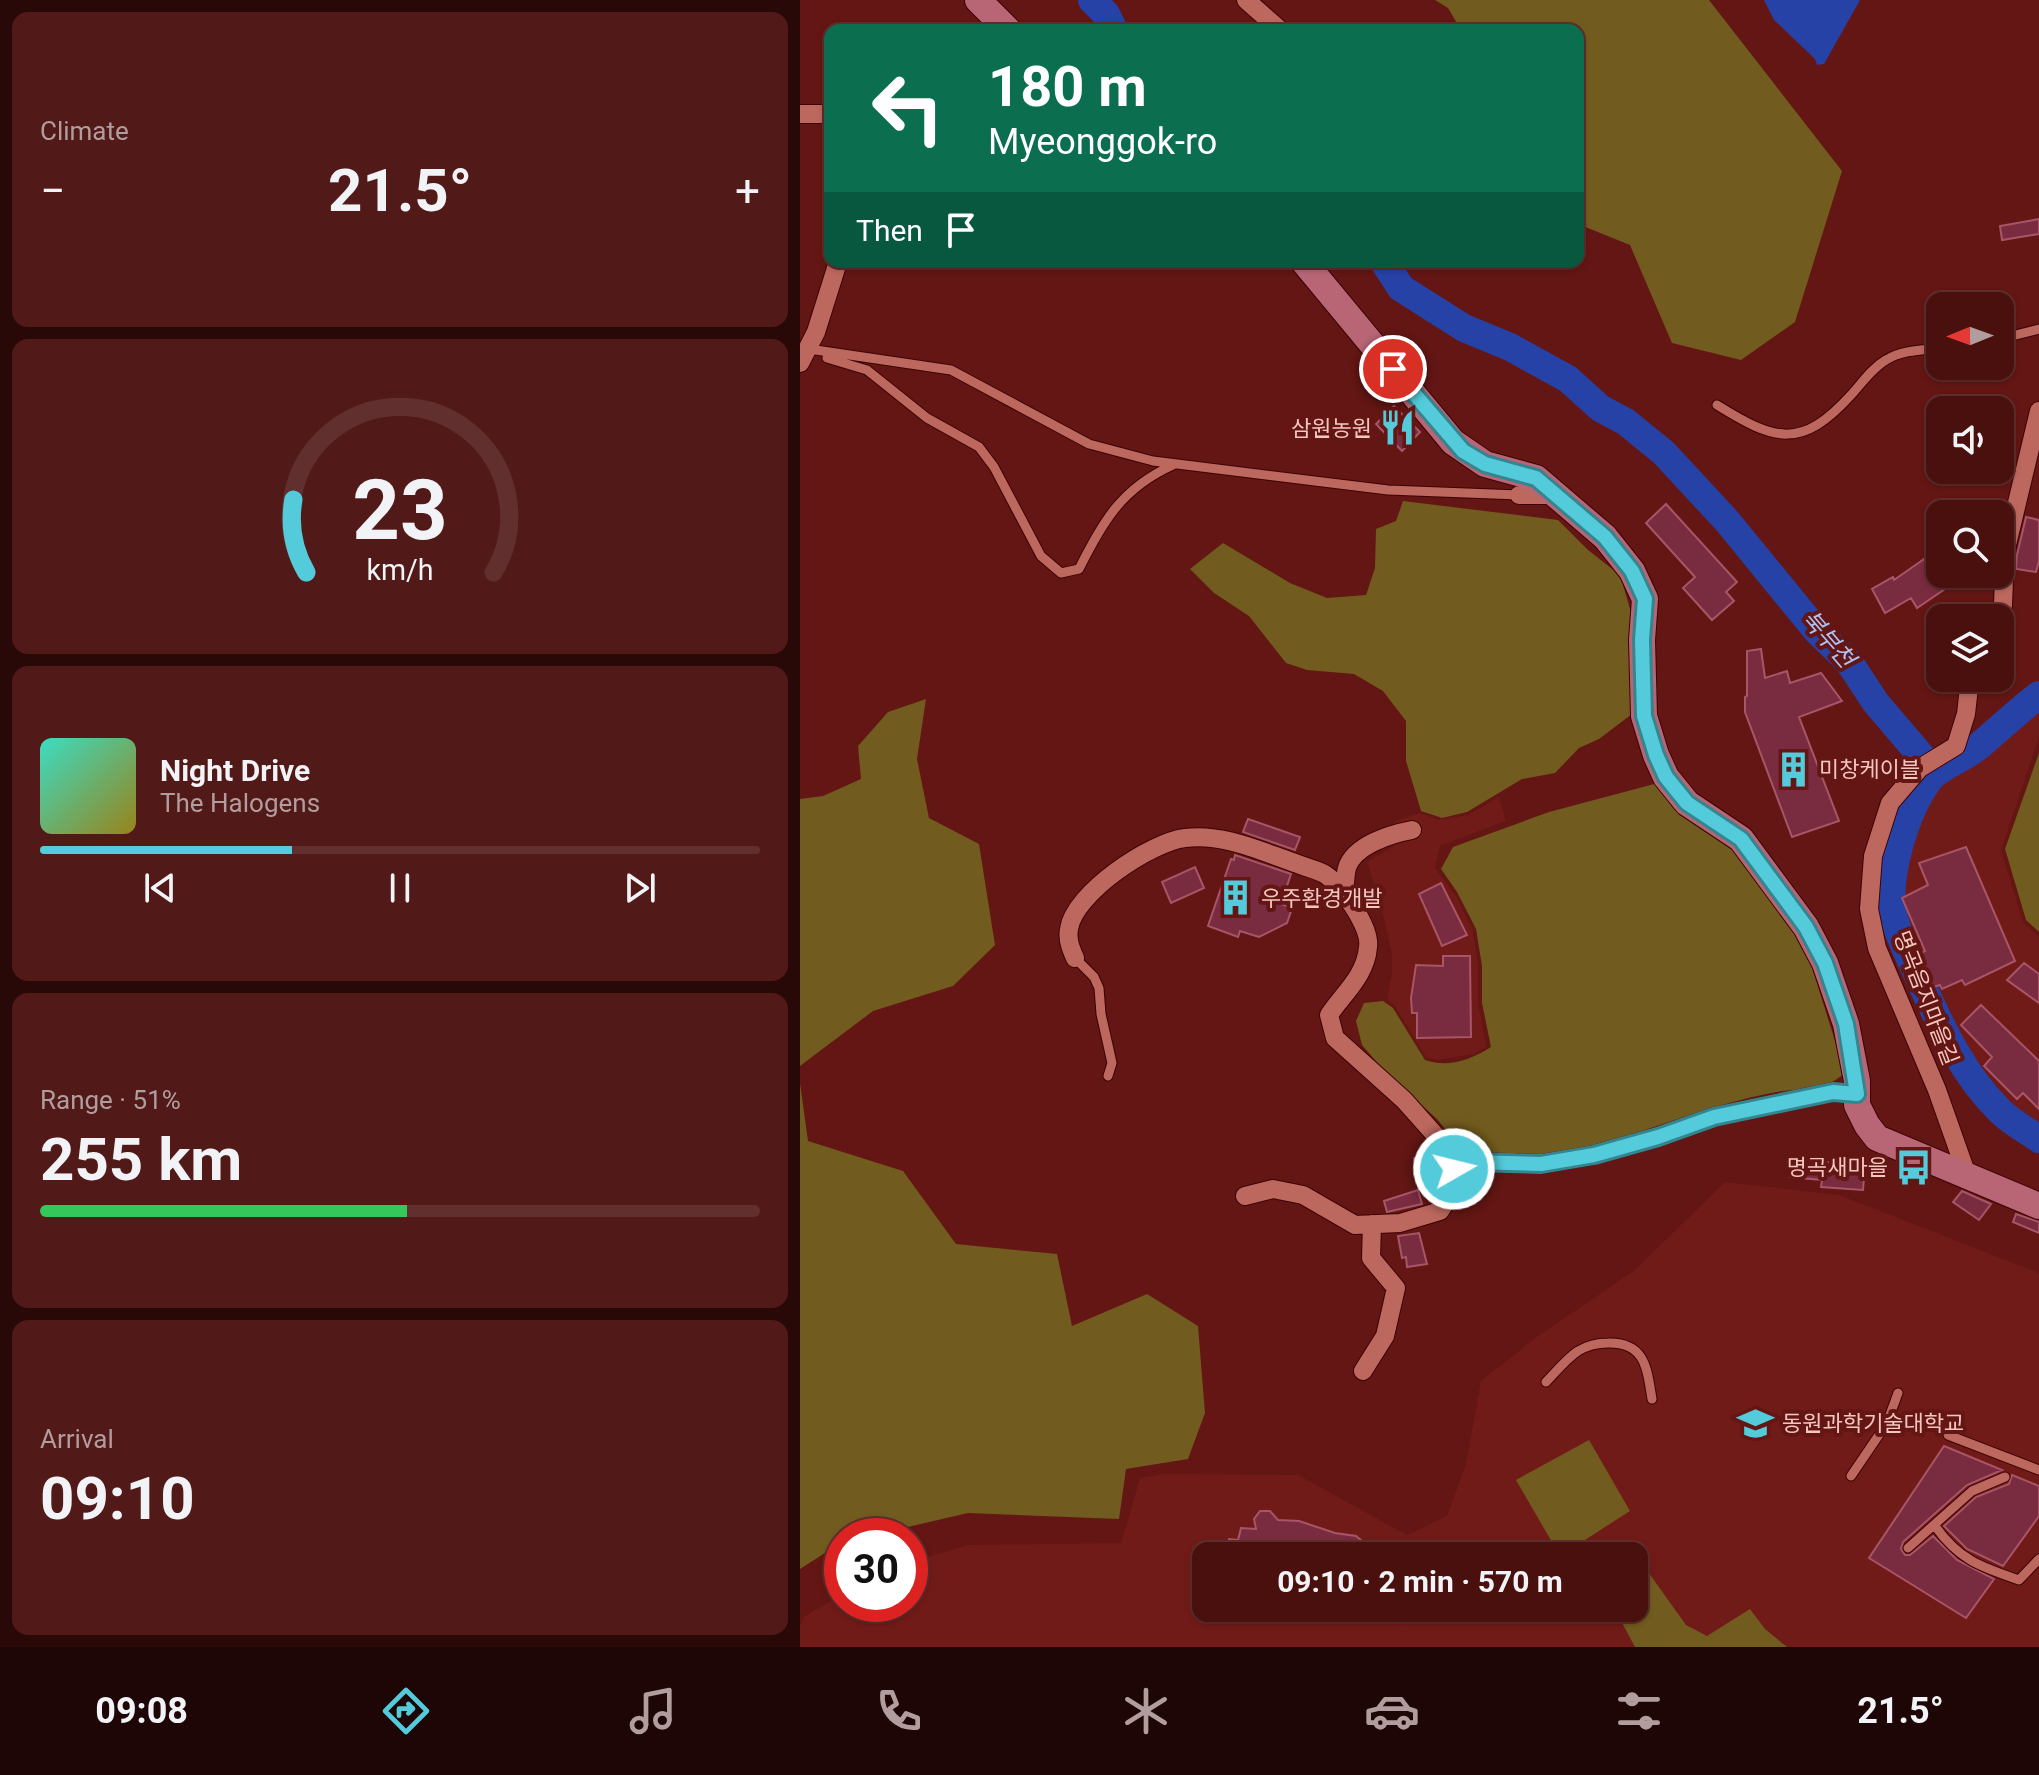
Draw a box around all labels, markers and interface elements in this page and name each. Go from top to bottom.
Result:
text: 180 m [988,54,1147,120]
icon: left [856,56,960,160]
text: Climate [40,116,129,146]
text: Myeonggok-ro [988,121,1217,163]
text: 21.5° [328,155,472,226]
text: − [40,165,65,217]
text: + [735,165,760,217]
icon: arrive [939,208,983,252]
text: Then [856,213,923,248]
north arrow [1926,292,2014,380]
map controls [1926,292,2014,692]
pin [1359,335,1427,403]
icon: arrive [1371,347,1415,391]
button: sound [1926,396,2014,484]
restaurant icon: 삼원농원 [1379,409,1417,447]
place label: 삼원농원 [1291,416,1372,441]
text: 23 [352,461,448,558]
button: search [1926,500,2014,588]
text: km/h [366,553,434,587]
button: layers [1926,604,2014,692]
water label: 북부천 [1796,605,1862,675]
building icon: 미창케이블 [1774,750,1812,788]
text: Night Drive [160,753,310,788]
place label: 미창케이블 [1819,757,1920,782]
text: The Halogens [160,788,320,818]
icon: previous [138,866,182,910]
icon: pause [378,866,422,910]
icon: next [618,866,662,910]
building icon: 우주환경개발 [1216,879,1254,917]
place label: 우주환경개발 [1261,886,1382,911]
street label: 명곡음지마을길 [1889,927,1963,1069]
text: Range · 51% [40,1085,181,1115]
text: 255 km [40,1124,242,1195]
position arrow [1412,1127,1496,1211]
bus stop icon: 명곡새마을 [1895,1148,1933,1186]
place label: 명곡새마을 [1787,1155,1888,1180]
school or university icon: 동원과학기술대학교 [1737,1404,1775,1442]
place label: 동원과학기술대학교 [1782,1411,1964,1436]
text: Arrival [40,1424,114,1454]
text: 09:10 [40,1463,195,1534]
speed limit sign: 30 [824,1518,928,1622]
text: 09:10 · 2 min · 570 m [1277,1564,1563,1599]
icon: directions [378,1683,434,1739]
icon: music [625,1683,681,1739]
icon: phone [871,1683,927,1739]
icon: climate [1118,1683,1174,1739]
icon: car [1364,1683,1420,1739]
icon: filters [1611,1683,1667,1739]
text: 09:08 [95,1690,188,1732]
text: 21.5° [1857,1690,1944,1732]

